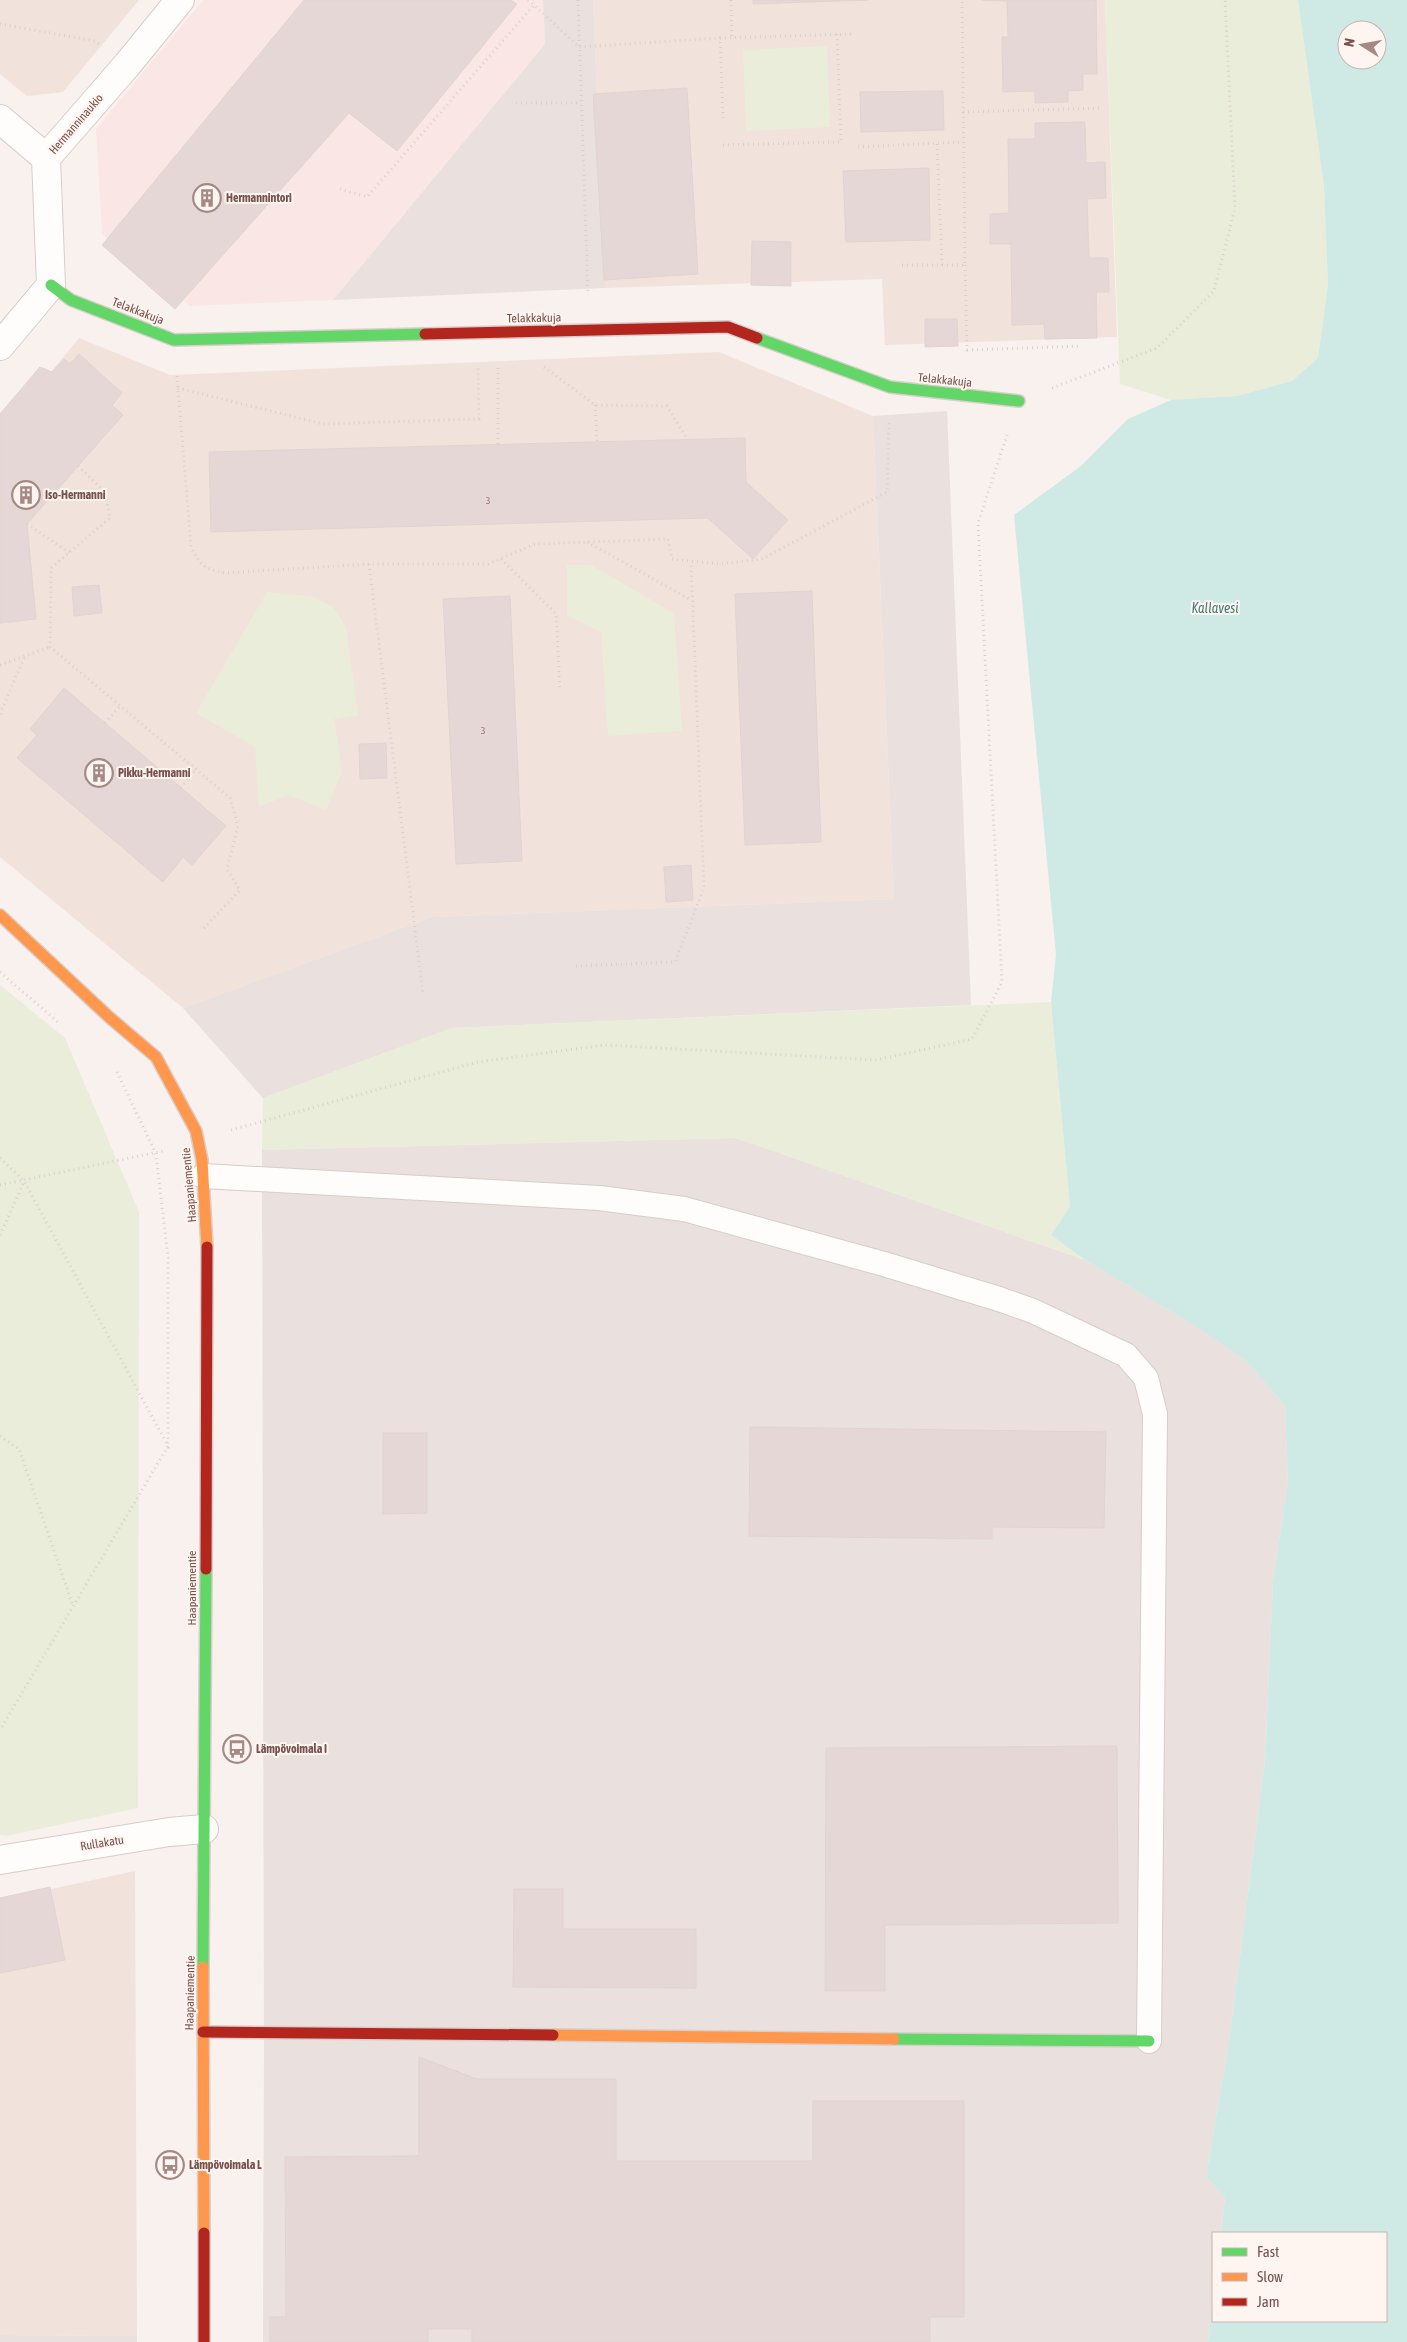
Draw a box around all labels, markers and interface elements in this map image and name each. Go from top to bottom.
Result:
north arrow [1337,20,1387,70]
text: N [1341,37,1358,48]
street label: Hermanninaukio [46,91,106,157]
building icon: Hermannintori [192,183,222,213]
place label: Hermannintori [226,191,292,205]
street label: Telakkakuja [110,295,166,327]
street label: Telakkakuja [507,311,561,325]
street label: Telakkakuja [917,370,973,390]
building icon: Iso-Hermanni [11,480,41,510]
place label: Iso-Hermanni [45,488,106,502]
house number: 3 [486,495,491,506]
water label: Kallavesi [1192,600,1238,616]
house number: 3 [481,725,486,736]
building icon: Pikku-Hermanni [84,758,114,788]
place label: Pikku-Hermanni [118,766,191,780]
street label: Haapaniementie [179,1147,199,1223]
street label: Haapaniementie [185,1550,199,1626]
bus stop icon: Lämpövoimala I [222,1734,252,1764]
place label: Lämpövoimala I [256,1742,327,1756]
street label: Rullakatu [79,1833,125,1853]
street label: Haapaniementie [182,1955,198,2031]
bus stop icon: Lämpövoimala L [155,2150,185,2180]
place label: Lämpövoimala L [189,2158,262,2172]
legend [1212,2232,1387,2322]
text: Fast [1257,2243,1279,2260]
text: Slow [1257,2268,1283,2285]
text: Jam [1257,2293,1280,2310]

